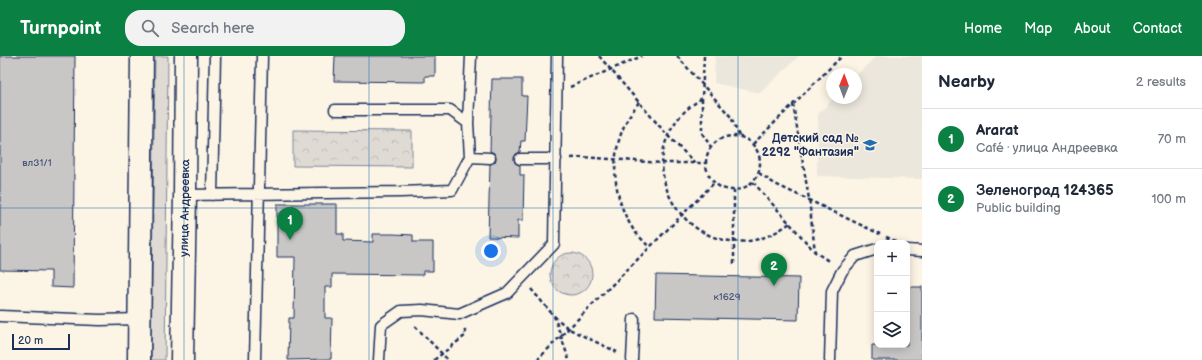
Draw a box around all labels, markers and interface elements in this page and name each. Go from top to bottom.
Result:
search box [125,10,405,46]
text: Turnpoint [20,17,101,40]
icon: search [139,17,161,39]
text: Search here [171,19,254,38]
text: Home [964,20,1002,37]
text: Map [1024,20,1052,37]
text: About [1074,20,1111,37]
text: Contact [1133,20,1182,37]
north arrow [826,68,862,104]
text: Nearby [938,72,995,92]
text: 2 results [1136,74,1186,90]
text: Ararat [976,121,1018,140]
place label: Детский сад № 2292 "Фантазия" [762,131,859,160]
text: 1 [948,131,954,147]
text: 70 m [1158,131,1186,147]
school or university icon: Детский сад № 2292 "Фантазия" [862,137,878,153]
text: Café · улица Андреевка [976,140,1118,156]
house number: вл31/1 [22,157,52,169]
street label: улица Андреевка [176,159,193,257]
text: Зеленоград 124365 [976,181,1114,200]
text: 2 [947,191,955,207]
text: 100 m [1151,191,1186,207]
text: Public building [976,200,1061,216]
pin: 1 [277,207,303,240]
map controls [874,240,910,348]
button: + [874,240,910,276]
your location [481,241,501,261]
pin: 2 [761,253,787,286]
button: − [874,276,910,312]
house number: к1629 [714,291,741,303]
button: layers [874,312,910,348]
scale bar [12,332,70,351]
text: 20 m [18,334,43,347]

